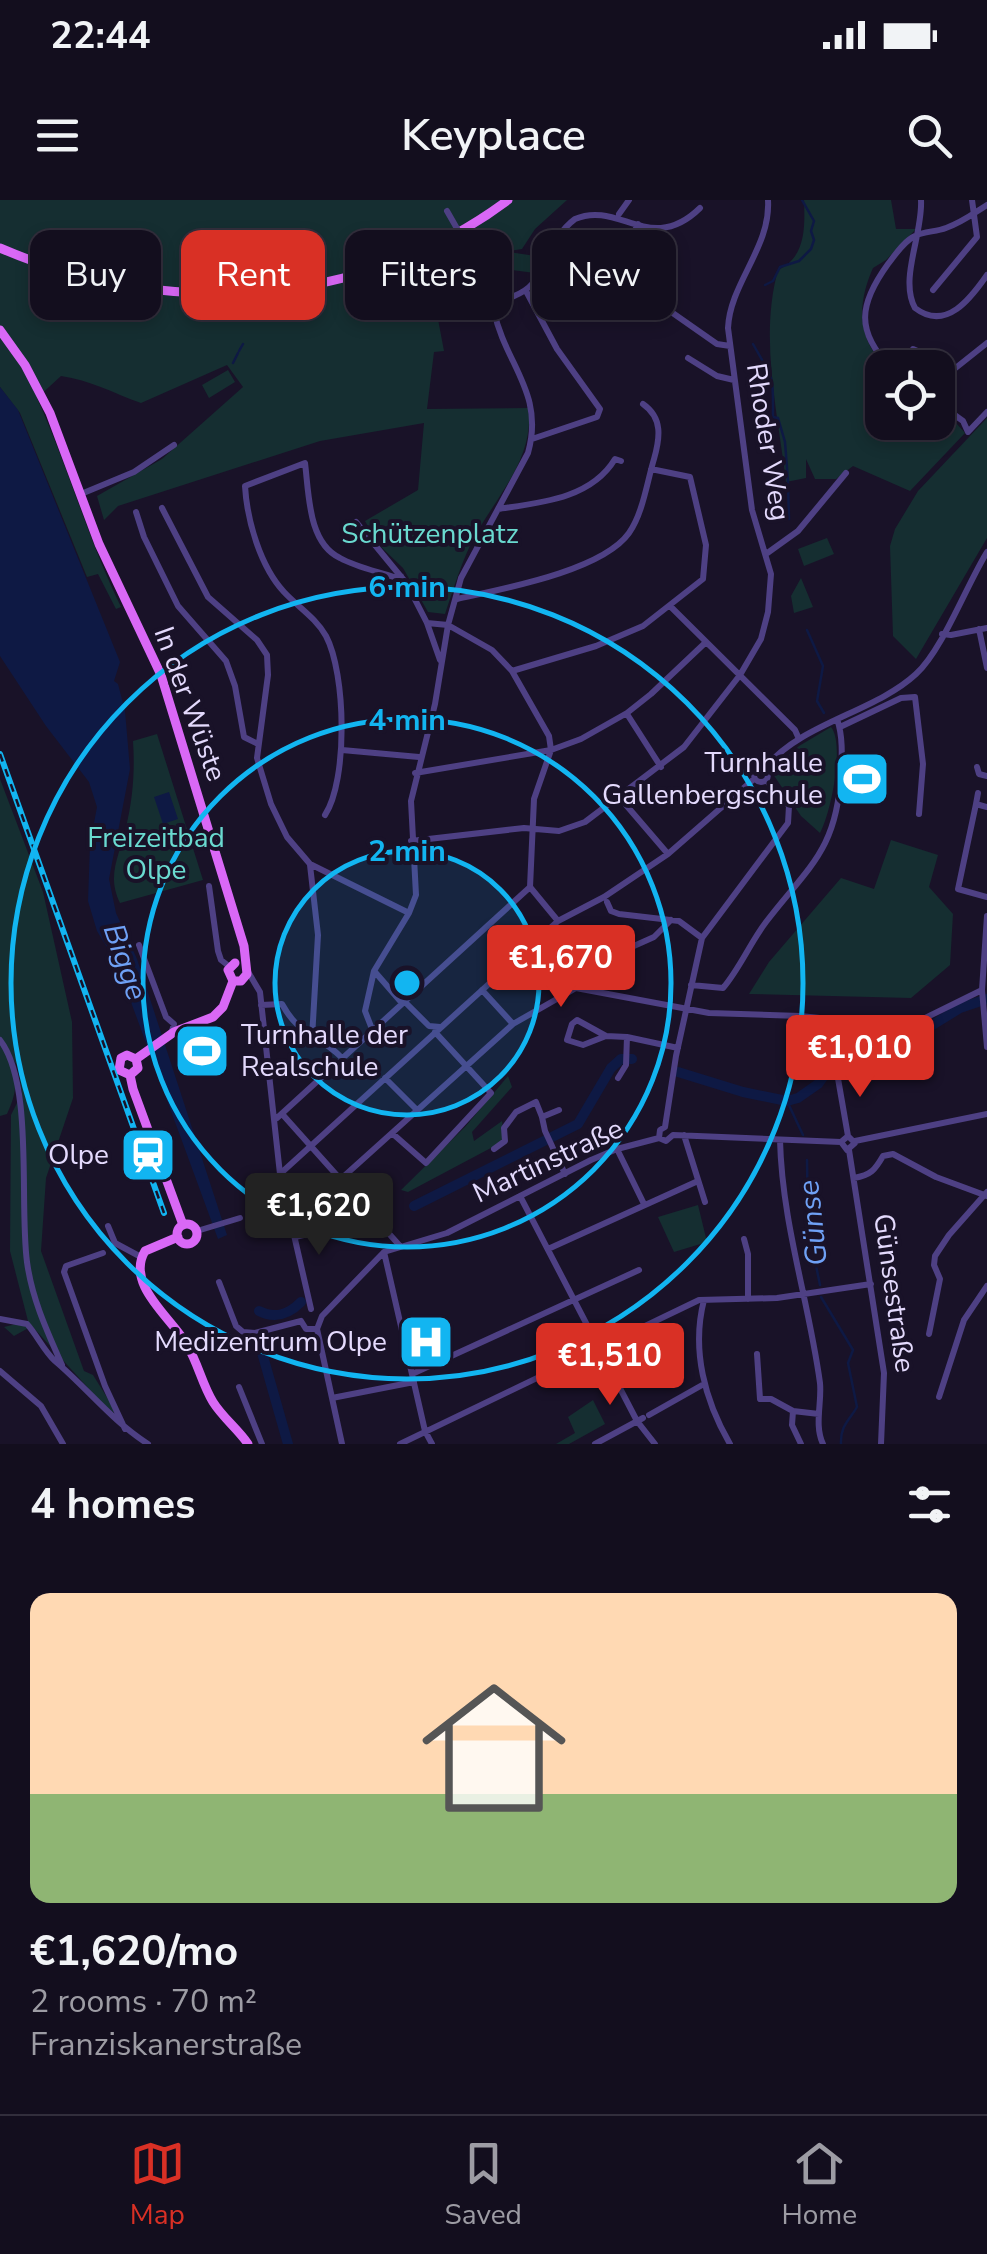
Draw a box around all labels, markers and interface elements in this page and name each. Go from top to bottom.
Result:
text: 22:44 [50,10,151,61]
text: Keyplace [401,105,586,166]
icon: menu [30,108,85,163]
icon: search [902,108,957,163]
chip: Buy [30,230,161,320]
chip: Rent [181,230,325,320]
chip: Filters [345,230,512,320]
chip: New [532,230,676,320]
map controls [865,350,955,440]
button: locate [865,350,955,440]
street label: Rhoder Weg [737,360,799,524]
park label: Schützenplatz [341,515,519,553]
text: 6 min [368,567,446,608]
street label: In der Wüste [144,622,236,786]
text: 4 min [368,700,446,741]
place label: Turnhalle Gallenbergschule [602,744,823,814]
sports icon: Turnhalle Gallenbergschule [832,749,892,809]
park label: Freizeitbad Olpe [87,819,225,889]
text: 2 min [368,831,446,872]
water label: Bigge [93,918,157,1006]
pin: €1,670 [480,925,642,1010]
text: €1,670 [509,936,613,979]
centre of rings [389,965,425,1001]
pin: €1,010 [779,1015,941,1100]
place label: Turnhalle der Realschule [241,1016,408,1086]
sports icon: Turnhalle der Realschule [172,1021,232,1081]
text: €1,010 [808,1026,912,1069]
street label: Martinstraße [467,1110,629,1212]
station icon: Olpe [118,1125,178,1185]
place label: Olpe [48,1136,109,1174]
pin: €1,620 [238,1173,400,1258]
water label: Günse [788,1178,838,1268]
text: €1,620 [267,1184,371,1227]
street label: Günsestraße [864,1211,924,1375]
hospital icon: Medizentrum Olpe [396,1312,456,1372]
place label: Medizentrum Olpe [154,1323,387,1361]
pin: €1,510 [529,1323,691,1408]
text: €1,510 [558,1334,662,1377]
text: 4 homes [30,1476,195,1533]
icon: filters [902,1477,957,1532]
icon: home [404,1658,584,1838]
text: €1,620/mo [30,1923,238,1980]
text: 2 rooms · 70 m² [30,1980,257,2023]
text: Franziskanerstraße [30,2023,302,2066]
tab: Map [130,2136,185,2234]
tab: Saved [445,2136,522,2234]
tab: Home [781,2136,857,2234]

